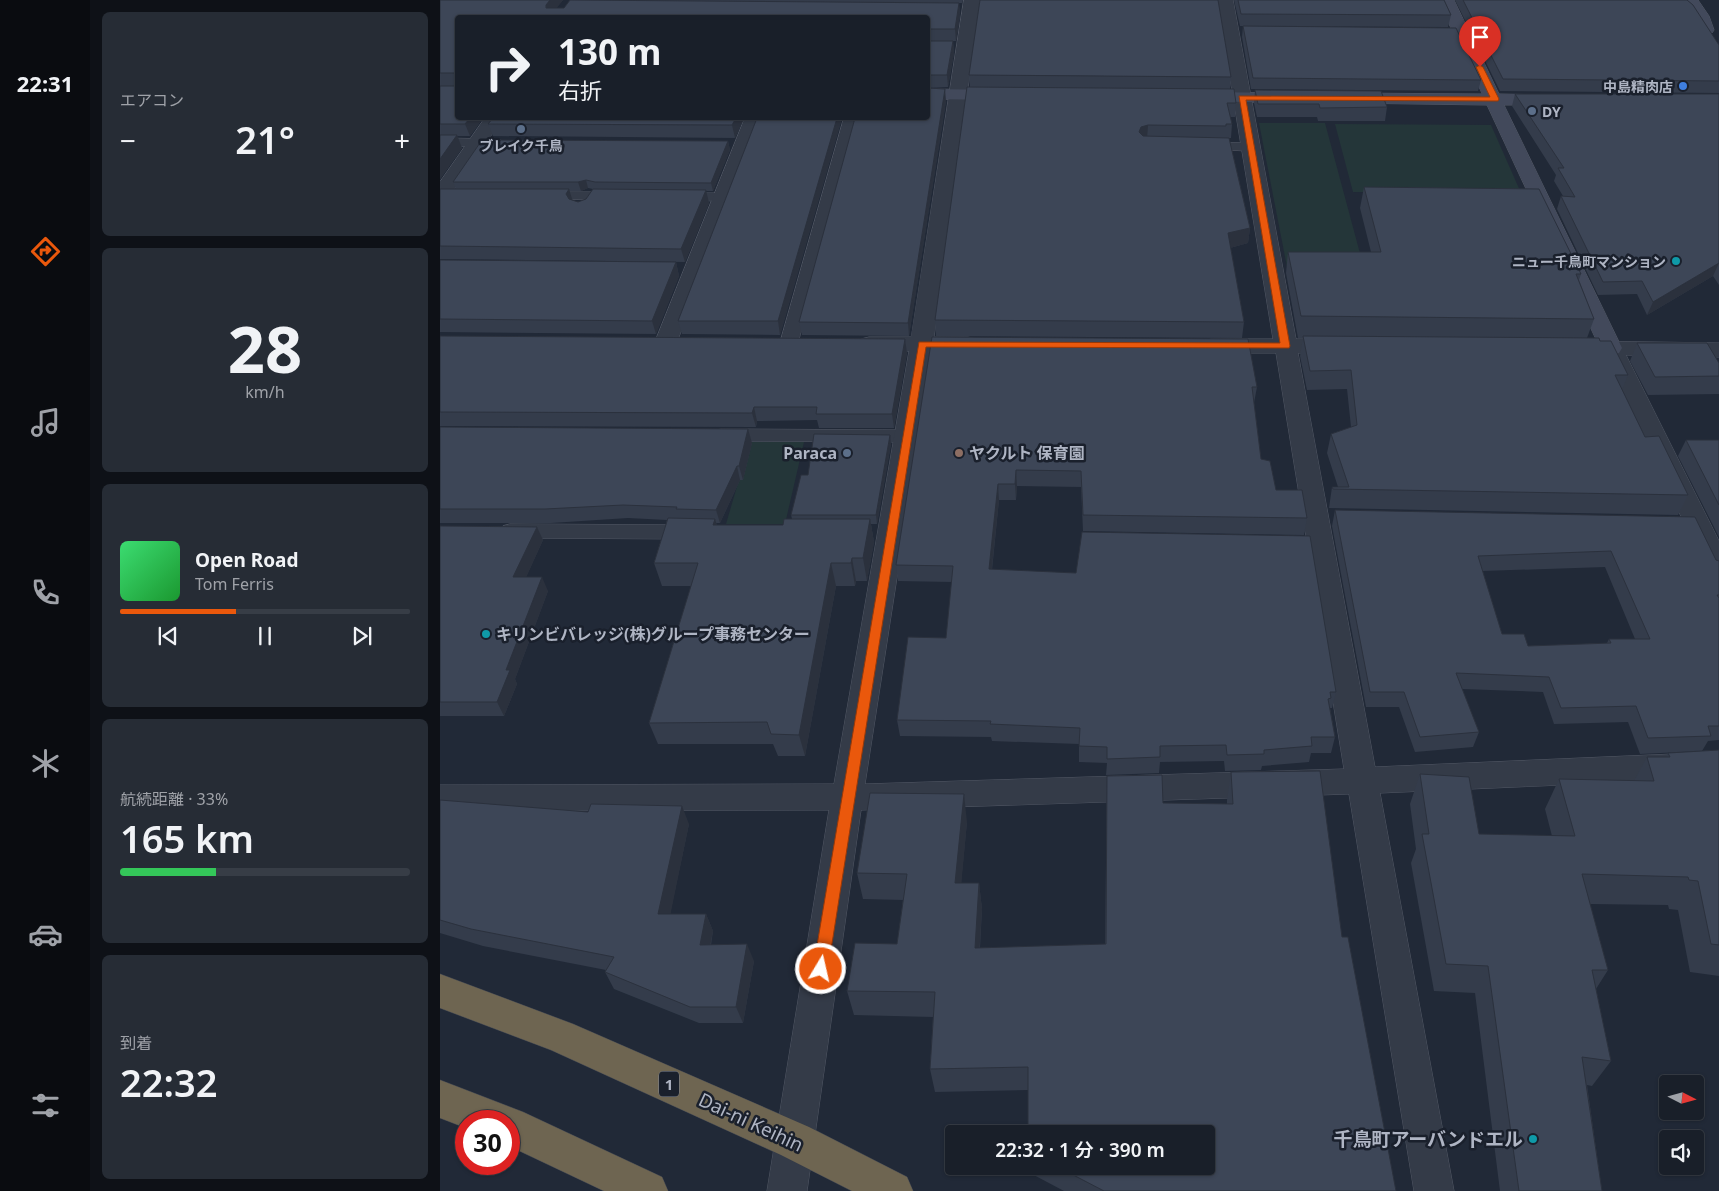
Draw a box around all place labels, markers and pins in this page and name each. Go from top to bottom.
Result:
pin [1459,16,1501,67]
place label: 中島精肉店 [1603,77,1673,96]
marker: 中島精肉店 [1677,80,1689,92]
place label: DY [1542,102,1561,121]
marker: DY [1526,105,1538,117]
marker: ブレイク千鳥 [515,123,527,135]
place label: ブレイク千鳥 [479,136,563,155]
place label: ニュー千鳥町マンション [1512,252,1666,271]
marker: ニュー千鳥町マンション [1670,255,1682,267]
place label: Paraca [783,442,837,464]
place label: ヤクルト 保育園 [969,442,1085,464]
marker: Paraca [841,447,853,459]
marker: ヤクルト 保育園 [953,447,965,459]
place label: キリンビバレッジ(株)グループ事務センター [496,623,810,645]
marker: キリンビバレッジ(株)グループ事務センター [480,628,492,640]
place label: 千鳥町アーバンドエル [1333,1126,1523,1152]
marker: 千鳥町アーバンドエル [1527,1133,1539,1145]

